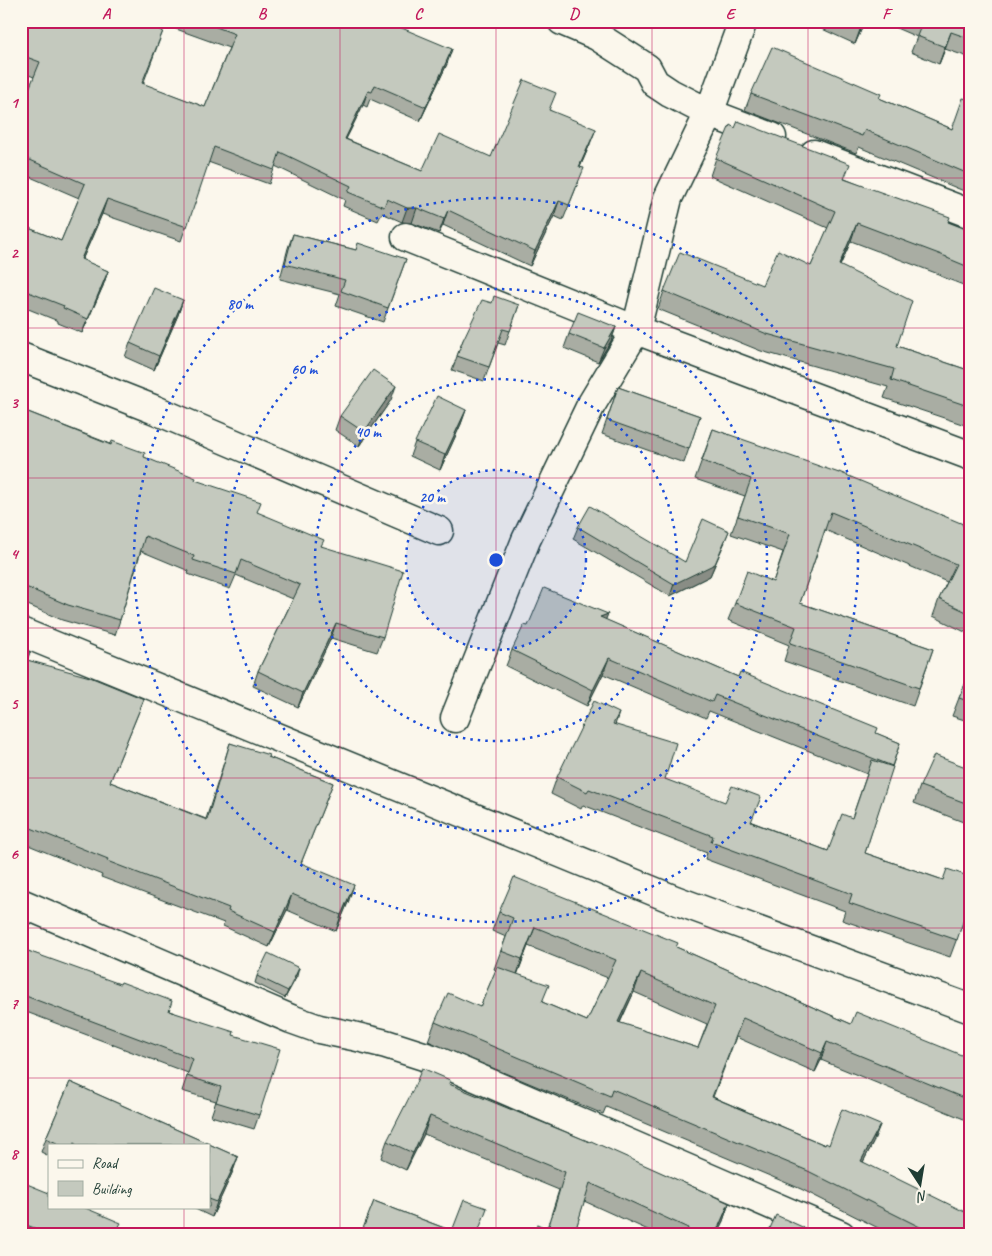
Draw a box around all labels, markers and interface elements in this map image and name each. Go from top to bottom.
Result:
text: A [102,4,112,24]
text: B [258,4,268,24]
text: C [414,4,424,24]
text: D [569,4,580,24]
text: E [726,4,737,24]
text: F [882,4,893,24]
text: 1 [10,93,19,113]
text: 2 [10,243,19,263]
text: 80 m [227,295,254,314]
text: 60 m [291,360,318,379]
text: 3 [10,393,19,413]
text: 40 m [355,423,382,442]
text: 20 m [419,488,446,507]
text: 4 [10,544,19,564]
centre of rings [487,551,505,569]
text: 5 [11,694,20,714]
text: 6 [10,844,19,864]
text: 7 [10,994,19,1014]
text: 8 [10,1144,19,1164]
legend [48,1144,210,1208]
text: Road [92,1154,119,1173]
north arrow [894,1158,944,1208]
text: Building [92,1180,132,1199]
text: N [914,1187,929,1206]

